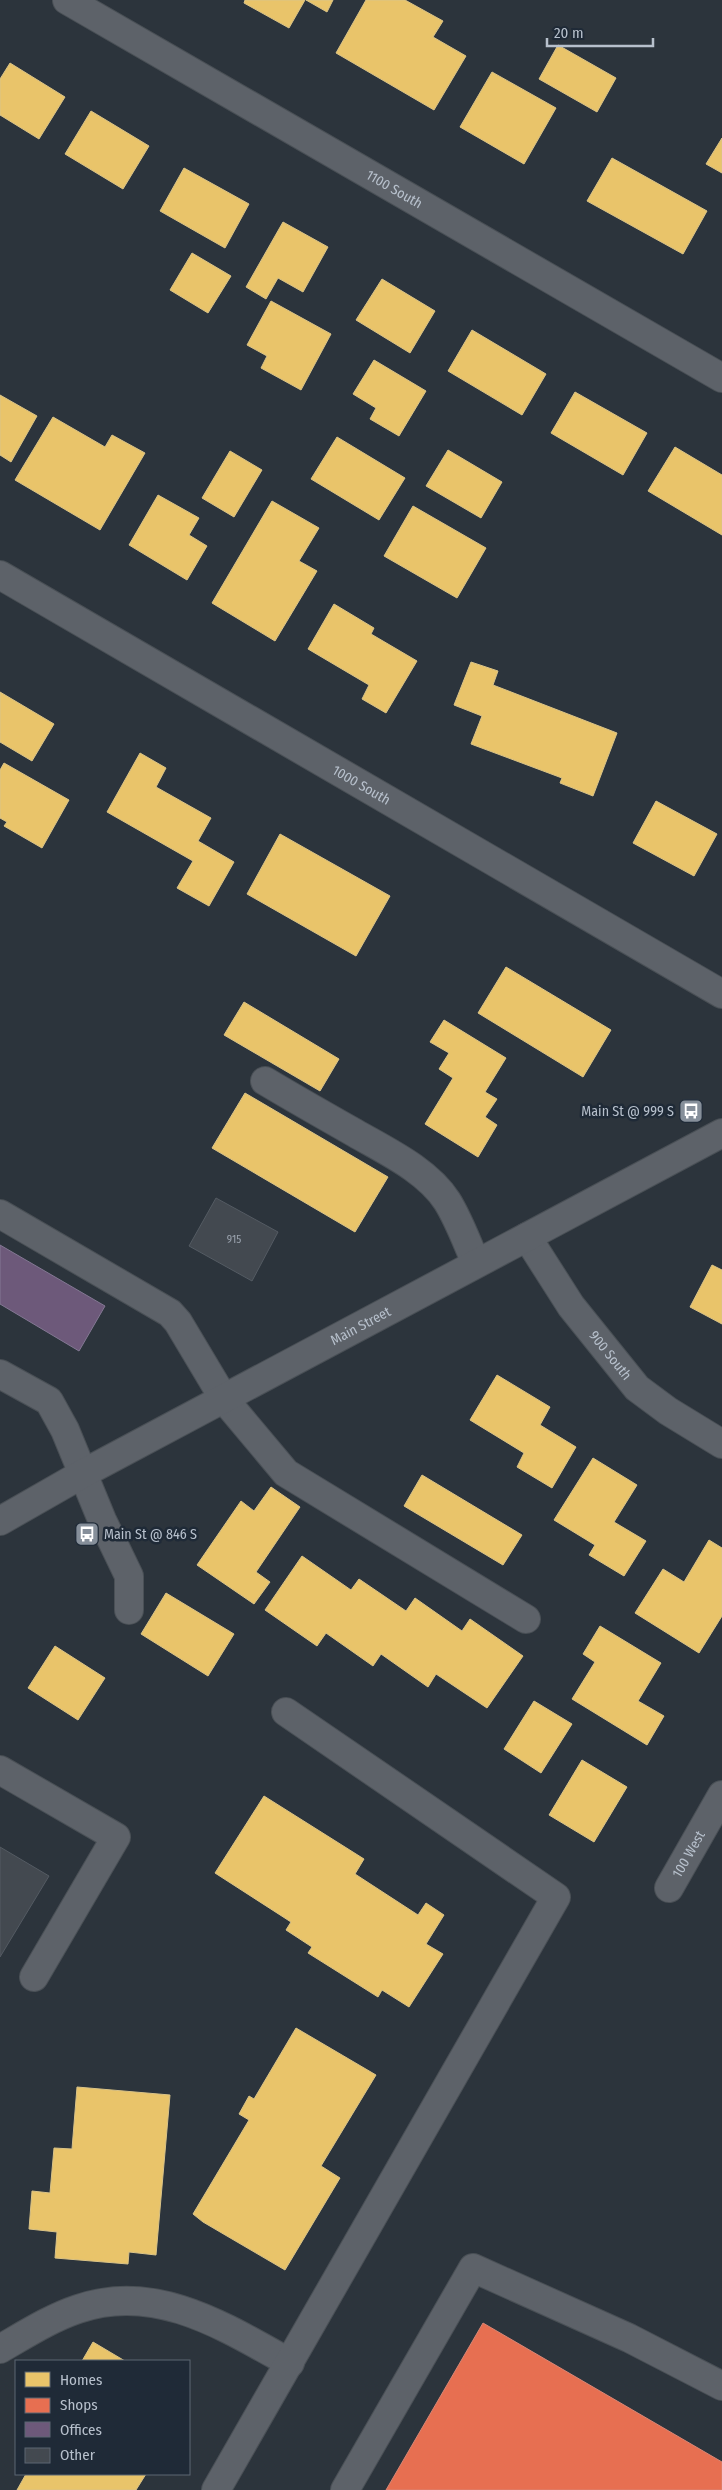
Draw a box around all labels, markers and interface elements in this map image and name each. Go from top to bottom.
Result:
scale bar [547,15,653,47]
text: 20 m [554,24,584,42]
street label: 1100 South [363,166,425,212]
street label: 1000 South [329,762,393,809]
bus stop icon: Main St @ 999 S [678,1098,704,1124]
place label: Main St @ 999 S [581,1103,674,1120]
house number: 915 [227,1233,241,1246]
street label: Main Street [328,1303,394,1349]
street label: 900 South [585,1327,635,1384]
bus stop icon: Main St @ 846 S [74,1521,100,1547]
place label: Main St @ 846 S [104,1526,197,1543]
street label: 100 West [669,1828,709,1881]
legend [15,2360,190,2475]
text: Homes [60,2371,102,2389]
text: Shops [60,2396,98,2414]
text: Offices [60,2421,102,2439]
text: Other [60,2446,96,2464]

